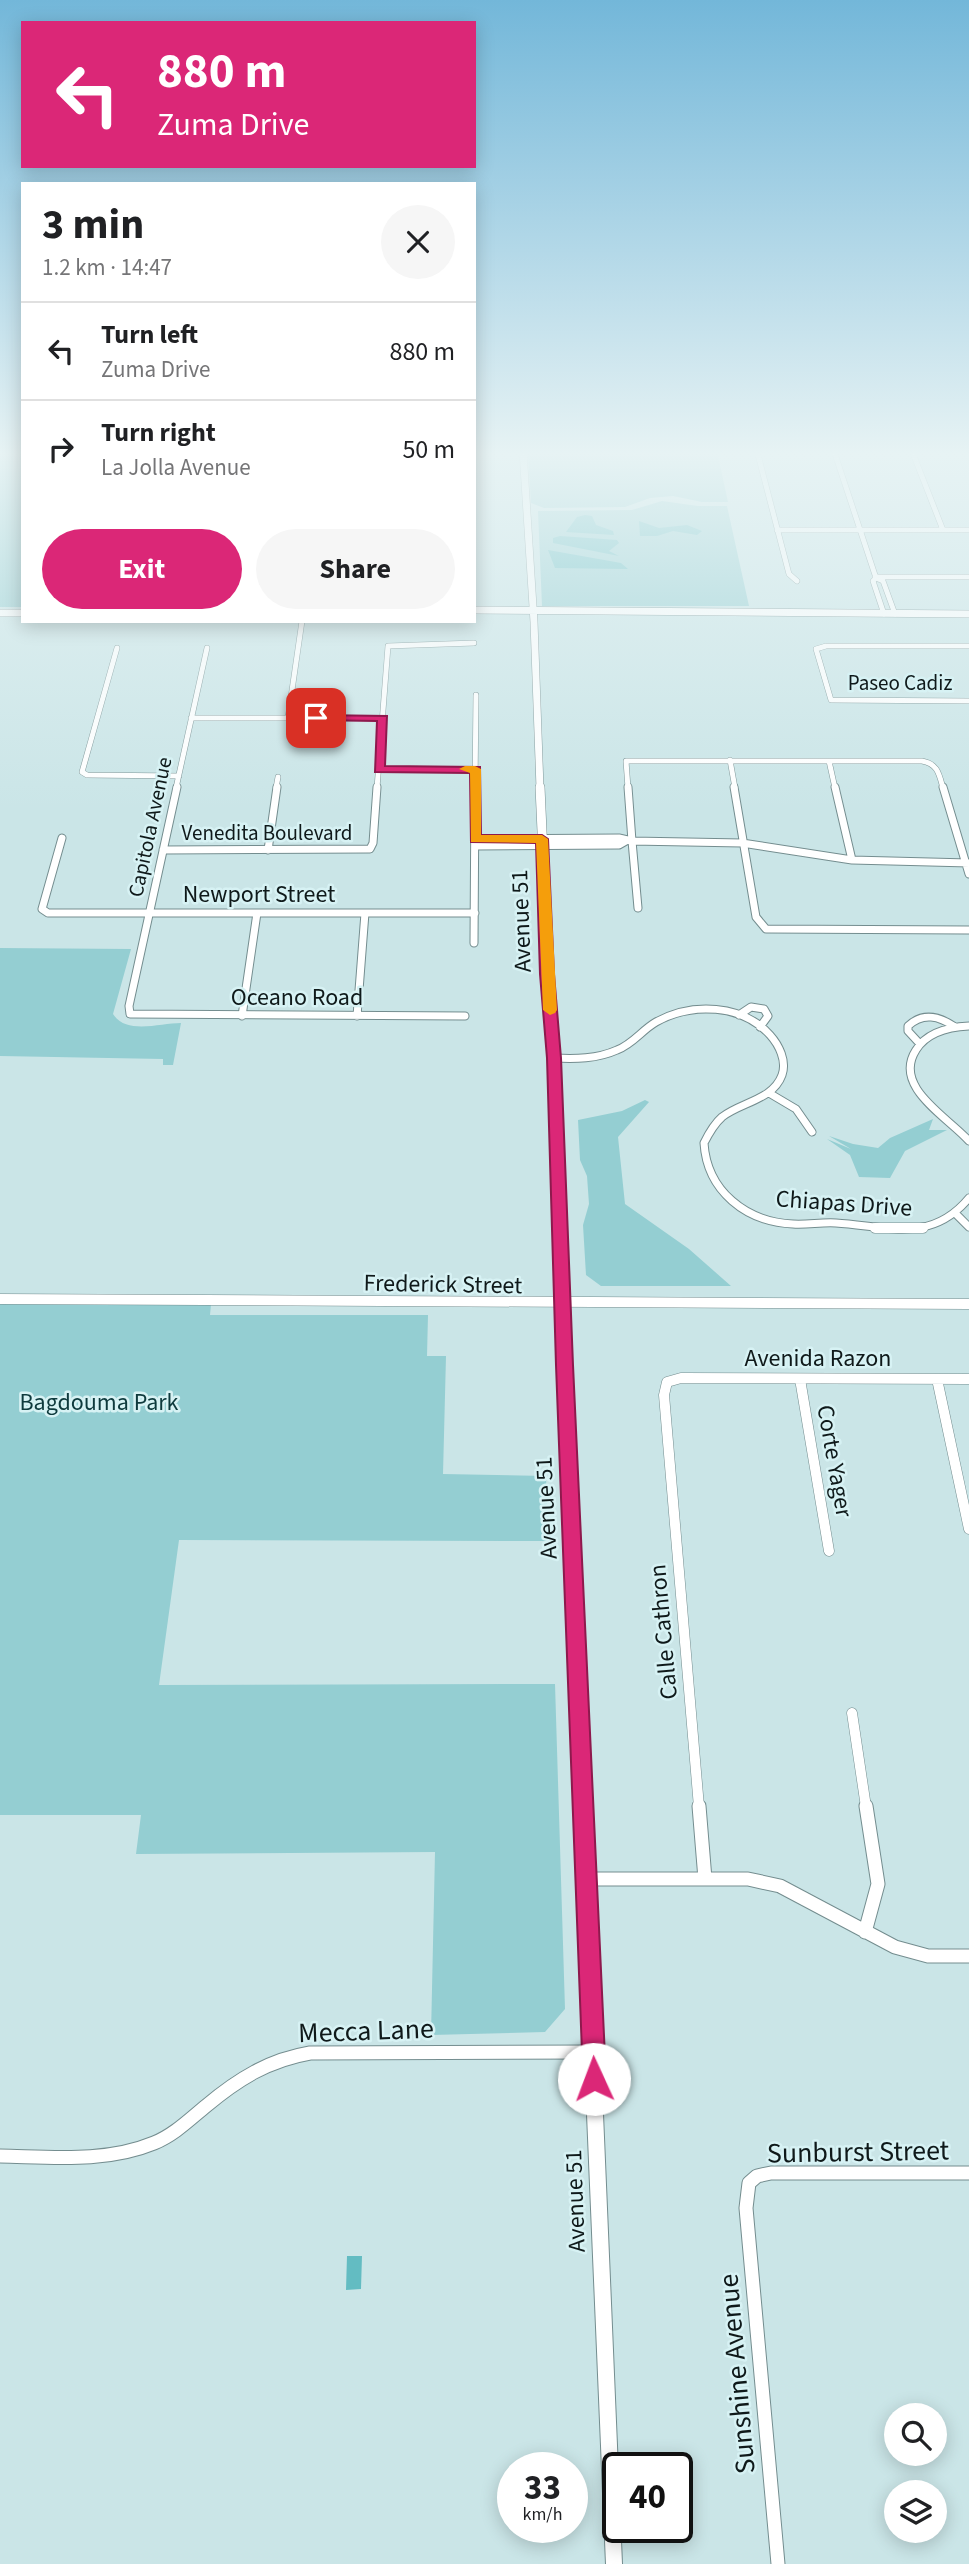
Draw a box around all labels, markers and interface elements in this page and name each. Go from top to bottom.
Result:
text: 880 m [157,37,286,107]
icon: left [42,49,133,140]
text: Zuma Drive [157,102,309,148]
text: 3 min [42,195,144,255]
button: close [381,205,455,279]
text: 1.2 km · 14:47 [42,251,172,284]
text: Turn left [101,316,198,353]
icon: left [42,332,80,370]
text: 880 m [389,333,455,370]
text: Zuma Drive [101,353,211,386]
text: Turn right [101,414,216,451]
icon: right [42,430,80,468]
text: 50 m [402,431,455,468]
text: La Jolla Avenue [101,451,251,484]
button: Exit [42,529,242,609]
button: Share [256,529,455,609]
street label: Paseo Cadiz [848,668,952,698]
pin [286,688,346,748]
icon: arrive [297,699,335,737]
street label: Capitola Avenue [121,754,179,900]
street label: Venedita Boulevard [182,818,352,848]
street label: Avenue 51 [502,869,541,973]
street label: Newport Street [183,877,335,912]
street label: Oceano Road [231,980,363,1015]
street label: Chiapas Drive [775,1181,913,1226]
street label: Frederick Street [363,1266,523,1303]
street label: Avenida Razon [745,1341,891,1376]
park label: Bagdouma Park [19,1385,179,1420]
street label: Corte Yager [807,1402,862,1521]
street label: Avenue 51 [526,1456,567,1560]
street label: Calle Cathron [640,1563,687,1701]
street label: Mecca Lane [298,2009,434,2053]
position arrow [557,2042,631,2116]
street label: Sunburst Street [767,2130,950,2174]
street label: Avenue 51 [556,2149,595,2253]
street label: Sunshine Avenue [708,2272,766,2476]
map controls [884,2403,947,2543]
button: search [884,2403,947,2466]
speed limit sign: 40 [602,2452,693,2543]
text: 33 [524,2463,561,2513]
button: layers [884,2480,947,2543]
text: km/h [523,2502,562,2527]

